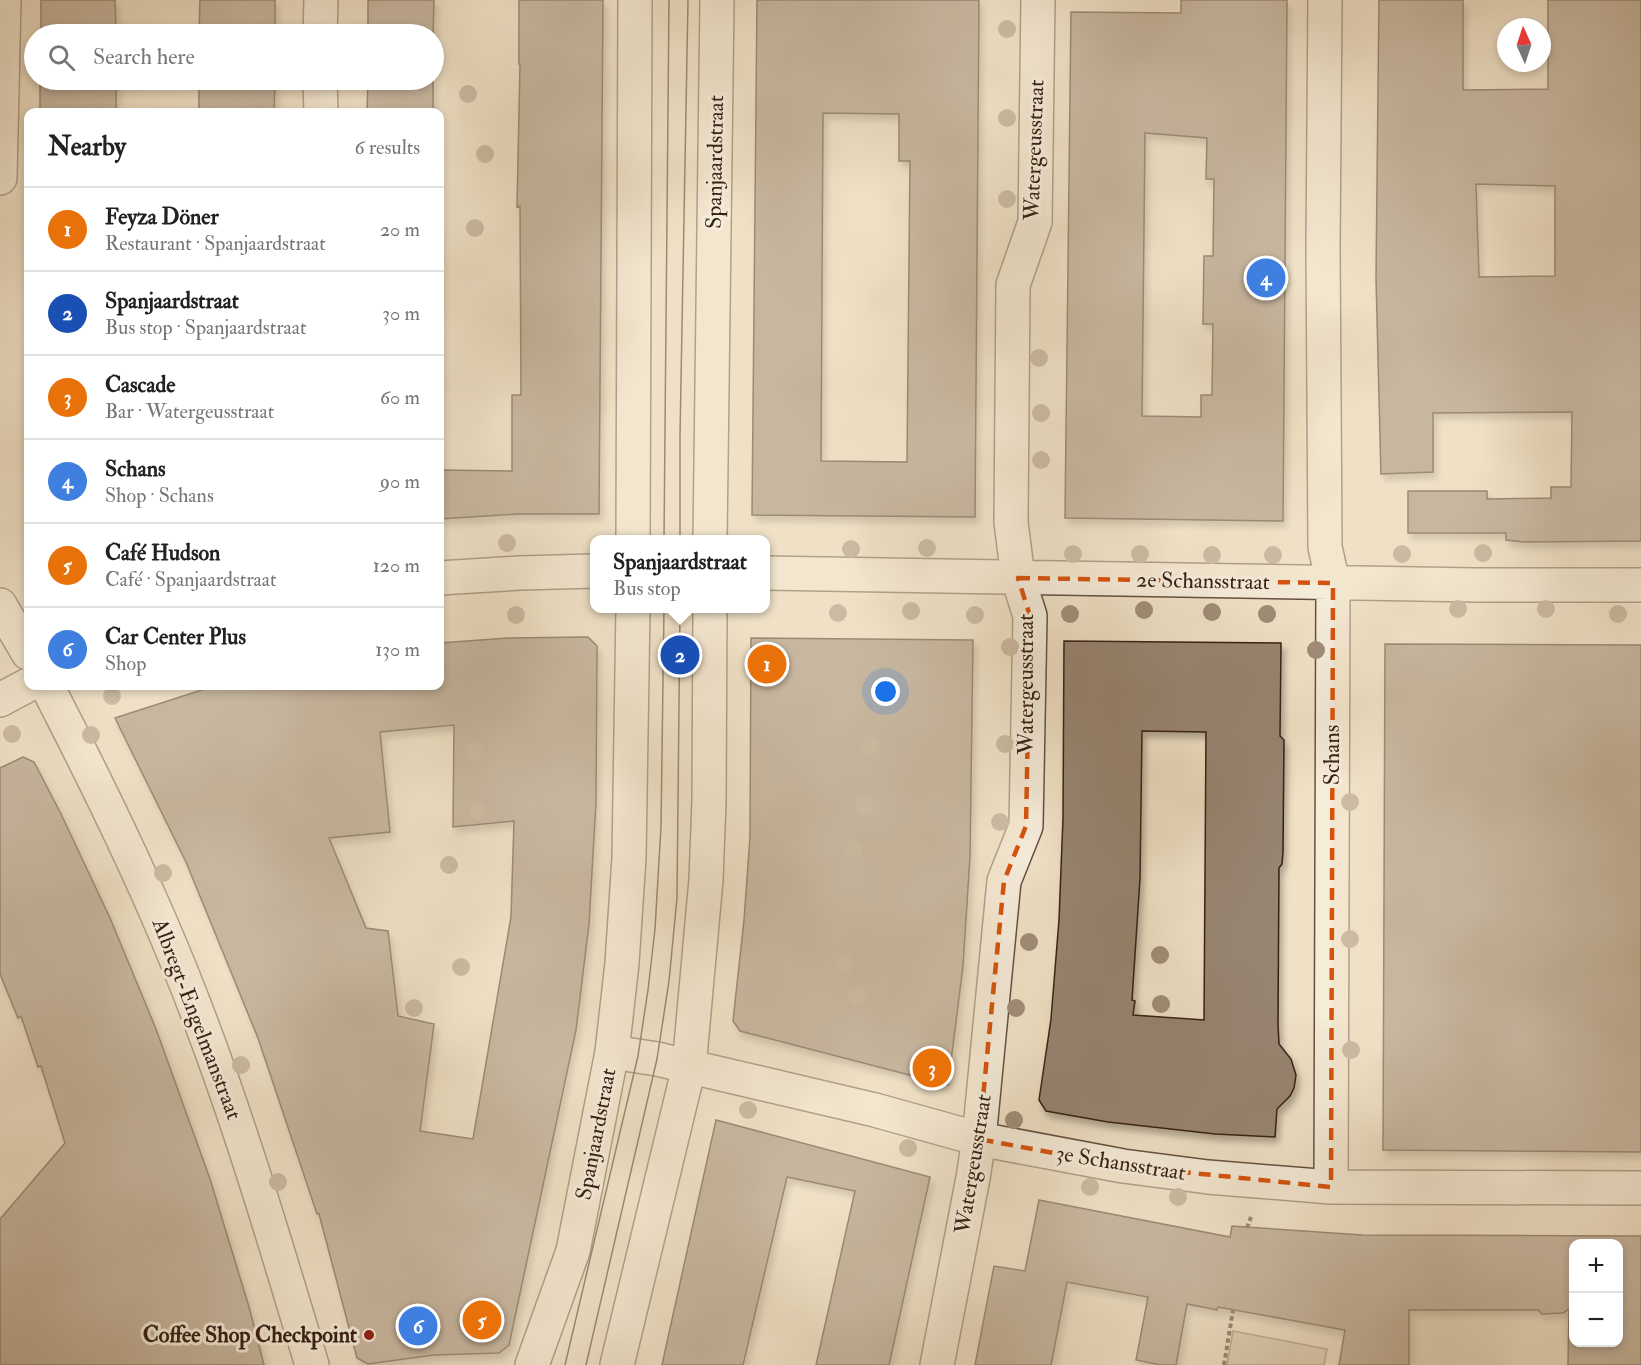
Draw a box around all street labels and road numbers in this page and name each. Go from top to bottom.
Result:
street label: Watergeusstraat [1018,79,1050,222]
street label: Spanjaardstraat [700,95,731,229]
street label: 2e Schansstraat [1136,566,1270,596]
street label: Watergeusstraat [1012,614,1040,755]
street label: Schans [1318,725,1346,785]
street label: Albregt-Engelmanstraat [145,914,248,1124]
street label: Spanjaardstraat [569,1066,623,1203]
street label: Watergeusstraat [948,1092,998,1237]
street label: 3e Schansstraat [1054,1139,1188,1187]

